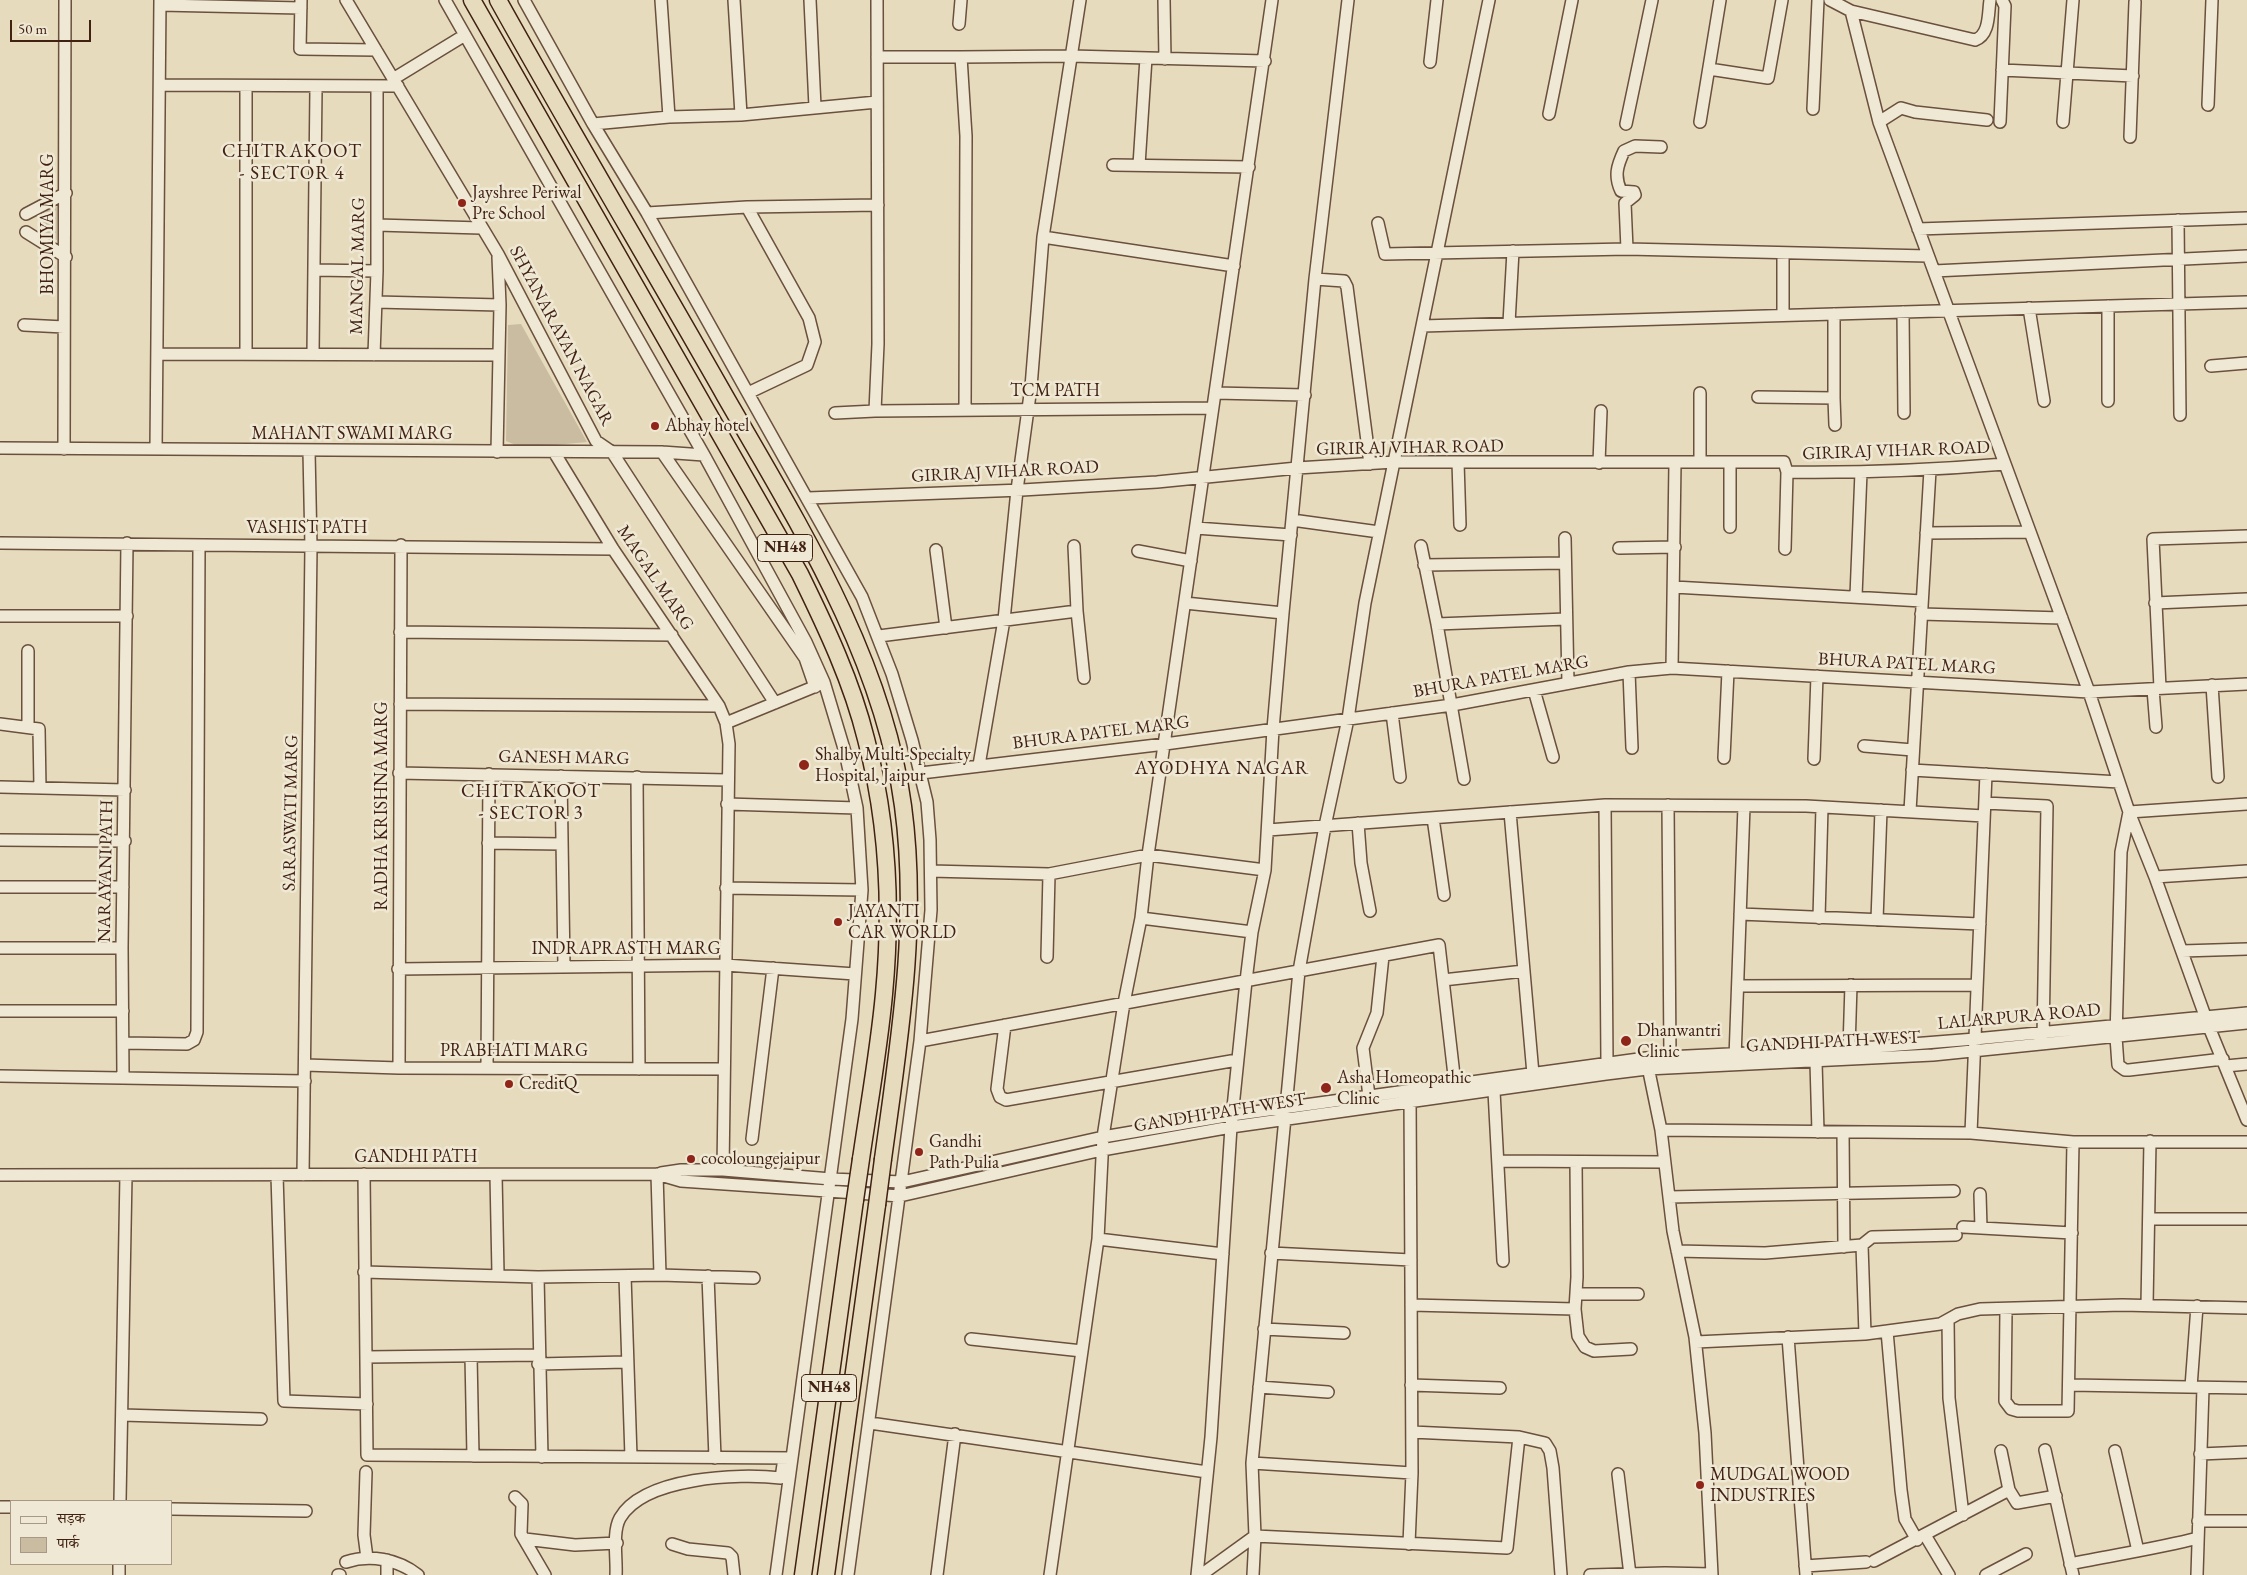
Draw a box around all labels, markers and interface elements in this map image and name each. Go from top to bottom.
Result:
scale bar [12,10,94,42]
text: 50 m [18,19,47,38]
district label: CHITRAKOOT - SECTOR 4 [221,141,363,185]
street label: BHOMIYA MARG [37,153,59,295]
place label: Jayshree Periwal Pre School [472,182,582,224]
street label: MANGAL MARG [346,197,370,335]
marker: Jayshree Periwal Pre School [456,197,468,209]
street label: SHYANARAYAN NAGAR [504,242,618,430]
street label: TCM PATH [1010,380,1100,402]
place label: Abhay hotel [665,415,749,437]
marker: Abhay hotel [649,420,661,432]
street label: MAHANT SWAMI MARG [251,423,453,445]
street label: GIRIRAJ VIHAR ROAD [1316,436,1504,460]
street label: GIRIRAJ VIHAR ROAD [1802,437,1990,465]
street label: GIRIRAJ VIHAR ROAD [911,456,1099,488]
street label: VASHIST PATH [246,517,368,539]
street label: MAGAL MARG [612,521,698,635]
road number: NH48 [758,534,812,562]
street label: BHURA PATEL MARG [1818,649,1996,679]
street label: BHURA PATEL MARG [1411,651,1591,703]
street label: RADHA KRISHNA MARG [371,701,393,911]
street label: BHURA PATEL MARG [1011,711,1191,755]
street label: SARASWATI MARG [279,735,303,891]
place label: Shalby Multi-Specialty Hospital, Jaipur [815,744,971,786]
street label: GANESH MARG [498,746,630,770]
marker: Shalby Multi-Specialty Hospital, Jaipur [797,758,811,772]
district label: AYODHYA NAGAR [1133,758,1311,780]
district label: CHITRAKOOT - SECTOR 3 [460,781,602,825]
street label: NARAYANI PATH [94,799,118,943]
place label: JAYANTI CAR WORLD [848,901,956,944]
marker: JAYANTI CAR WORLD [832,916,844,928]
street label: INDRAPRASTH MARG [531,938,721,960]
street label: LALARPURA ROAD [1937,999,2101,1035]
place label: Dhanwantri Clinic [1637,1020,1721,1062]
street label: GANDHI PATH WEST [1746,1027,1920,1057]
marker: Dhanwantri Clinic [1619,1034,1633,1048]
street label: PRABHATI MARG [440,1040,588,1062]
place label: Asha Homeopathic Clinic [1337,1067,1471,1110]
place label: CreditQ [519,1073,578,1095]
marker: CreditQ [503,1078,515,1090]
marker: Asha Homeopathic Clinic [1319,1081,1333,1095]
street label: GANDHI PATH WEST [1132,1089,1308,1137]
place label: Gandhi Path Pulia [929,1131,999,1174]
street label: GANDHI PATH [354,1146,478,1168]
marker: Gandhi Path Pulia [913,1146,925,1158]
place label: cocoloungejaipur [701,1148,820,1170]
marker: cocoloungejaipur [685,1153,697,1165]
road number: NH48 [802,1375,856,1402]
place label: MUDGAL WOOD INDUSTRIES [1710,1464,1850,1506]
marker: MUDGAL WOOD INDUSTRIES [1694,1479,1706,1491]
legend [10,1500,172,1565]
text: सड़क [57,1508,85,1527]
text: पार्क [57,1533,79,1552]

